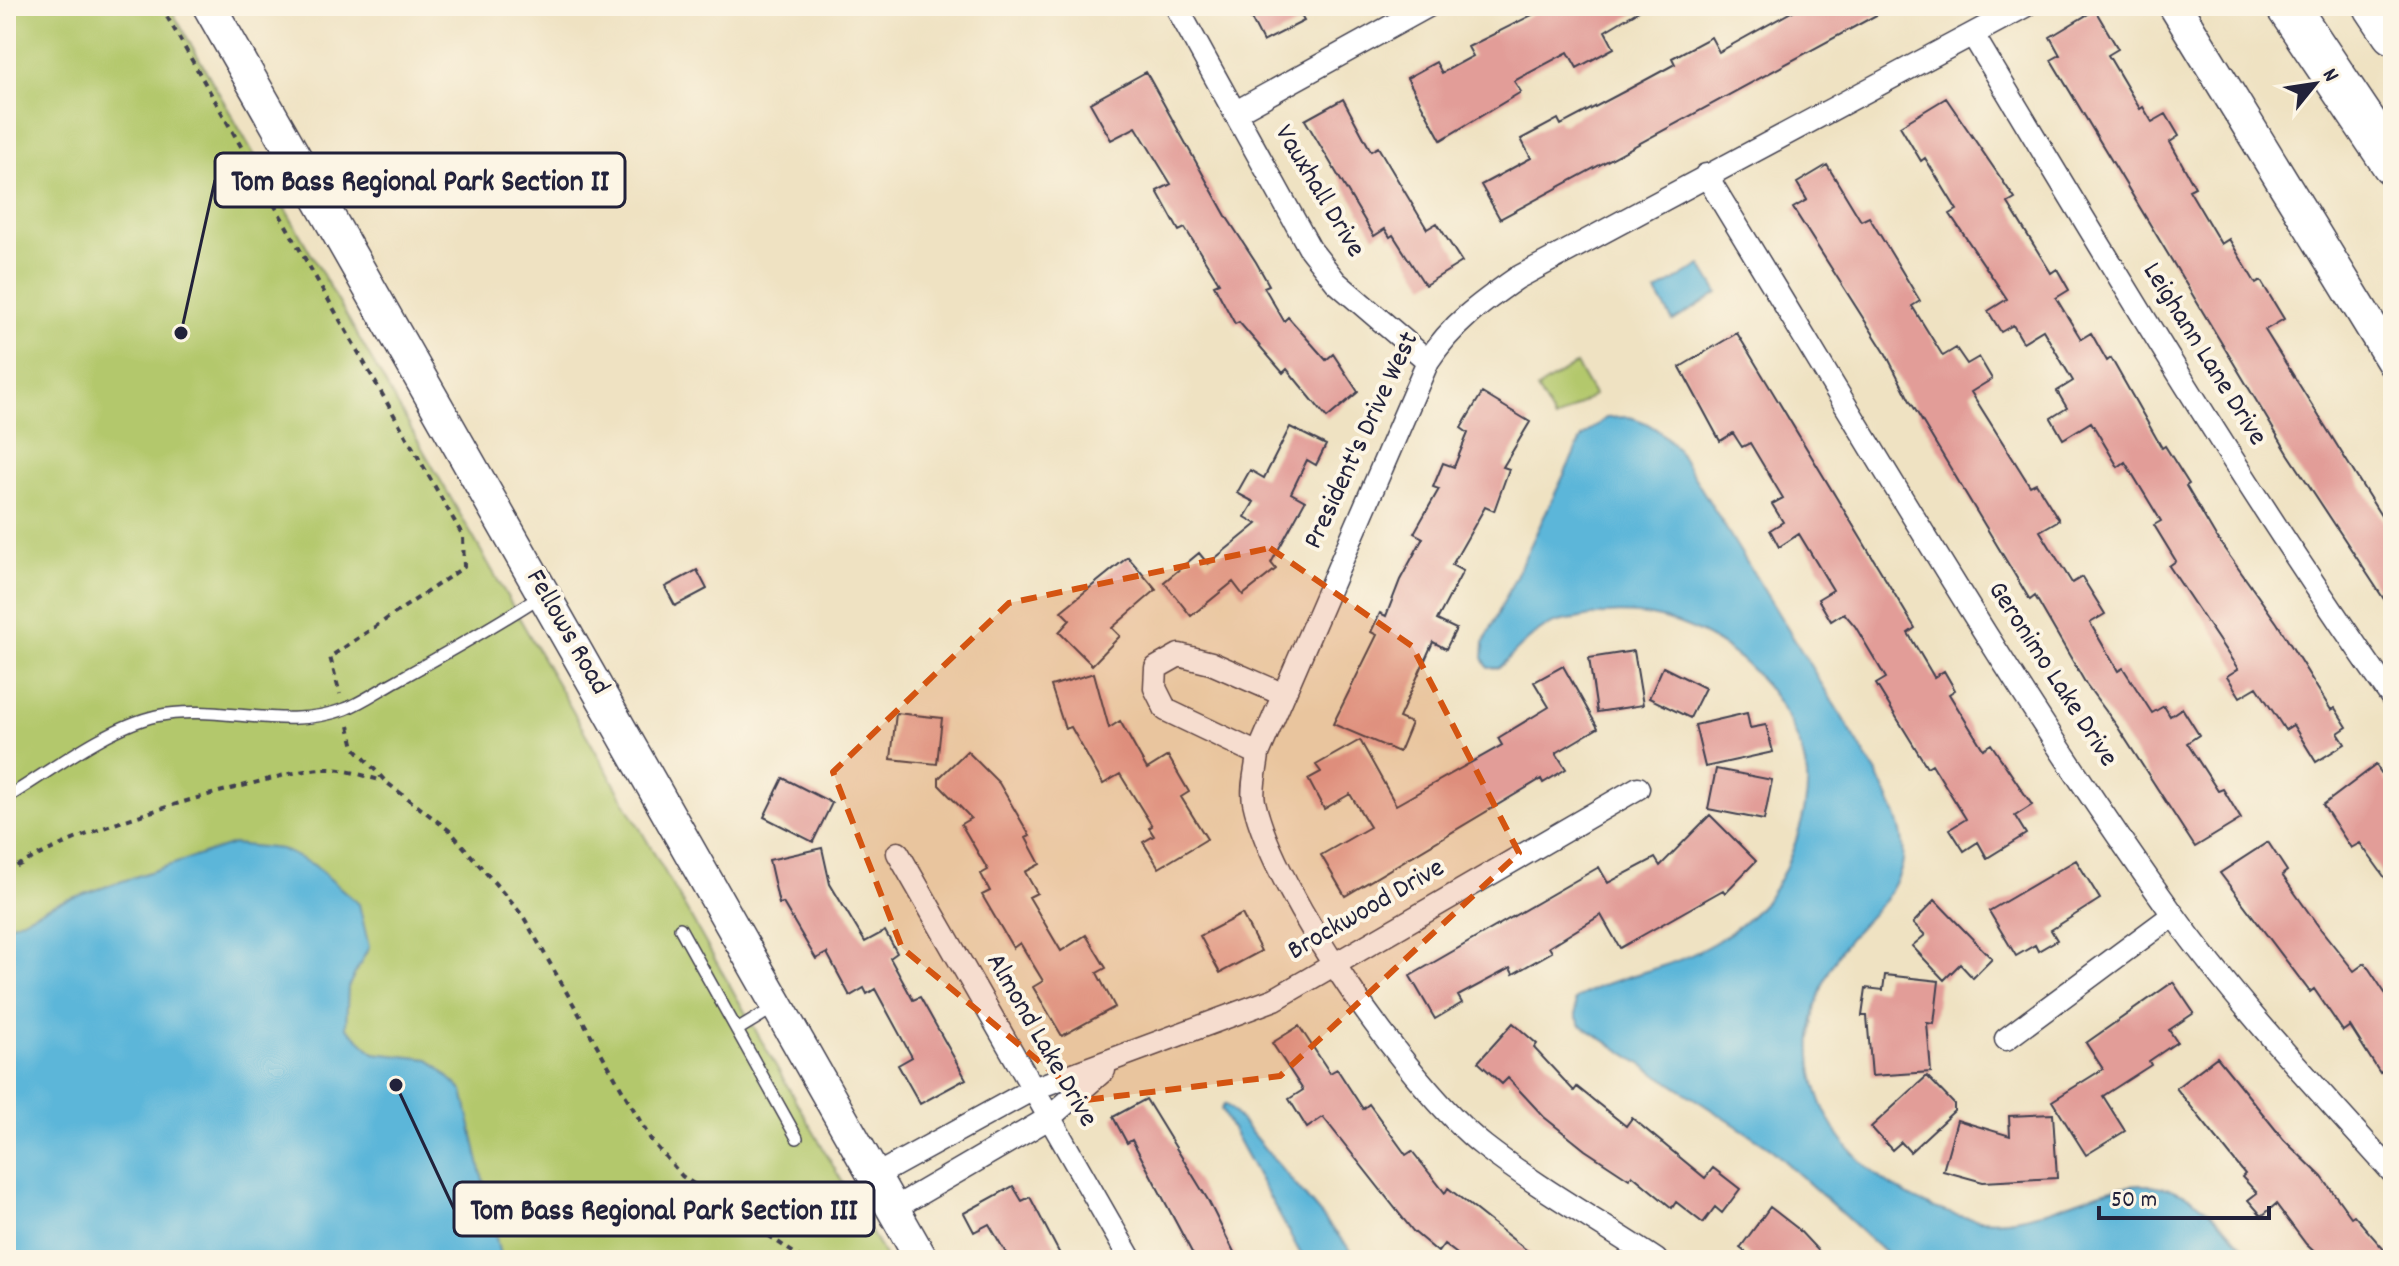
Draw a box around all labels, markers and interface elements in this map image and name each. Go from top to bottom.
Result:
north arrow [2275,44,2355,124]
text: N [2313,63,2345,88]
street label: Vauxhall Drive [1263,118,1373,266]
callout: Tom Bass Regional Park Section II [215,153,625,207]
text: Tom Bass Regional Park Section II [231,163,610,206]
street label: Leighann Lane Drive [2131,256,2275,454]
street label: President's Drive West [1295,326,1431,556]
street label: Fellows Road [514,563,618,703]
street label: Geronimo Lake Drive [1976,574,2126,776]
street label: Brockwood Drive [1281,850,1453,972]
street label: Almond Lake Drive [974,947,1106,1135]
scale bar [2099,1170,2269,1220]
callout: Tom Bass Regional Park Section III [454,1182,874,1236]
text: 50 m [2111,1184,2157,1218]
text: Tom Bass Regional Park Section III [470,1192,858,1235]

